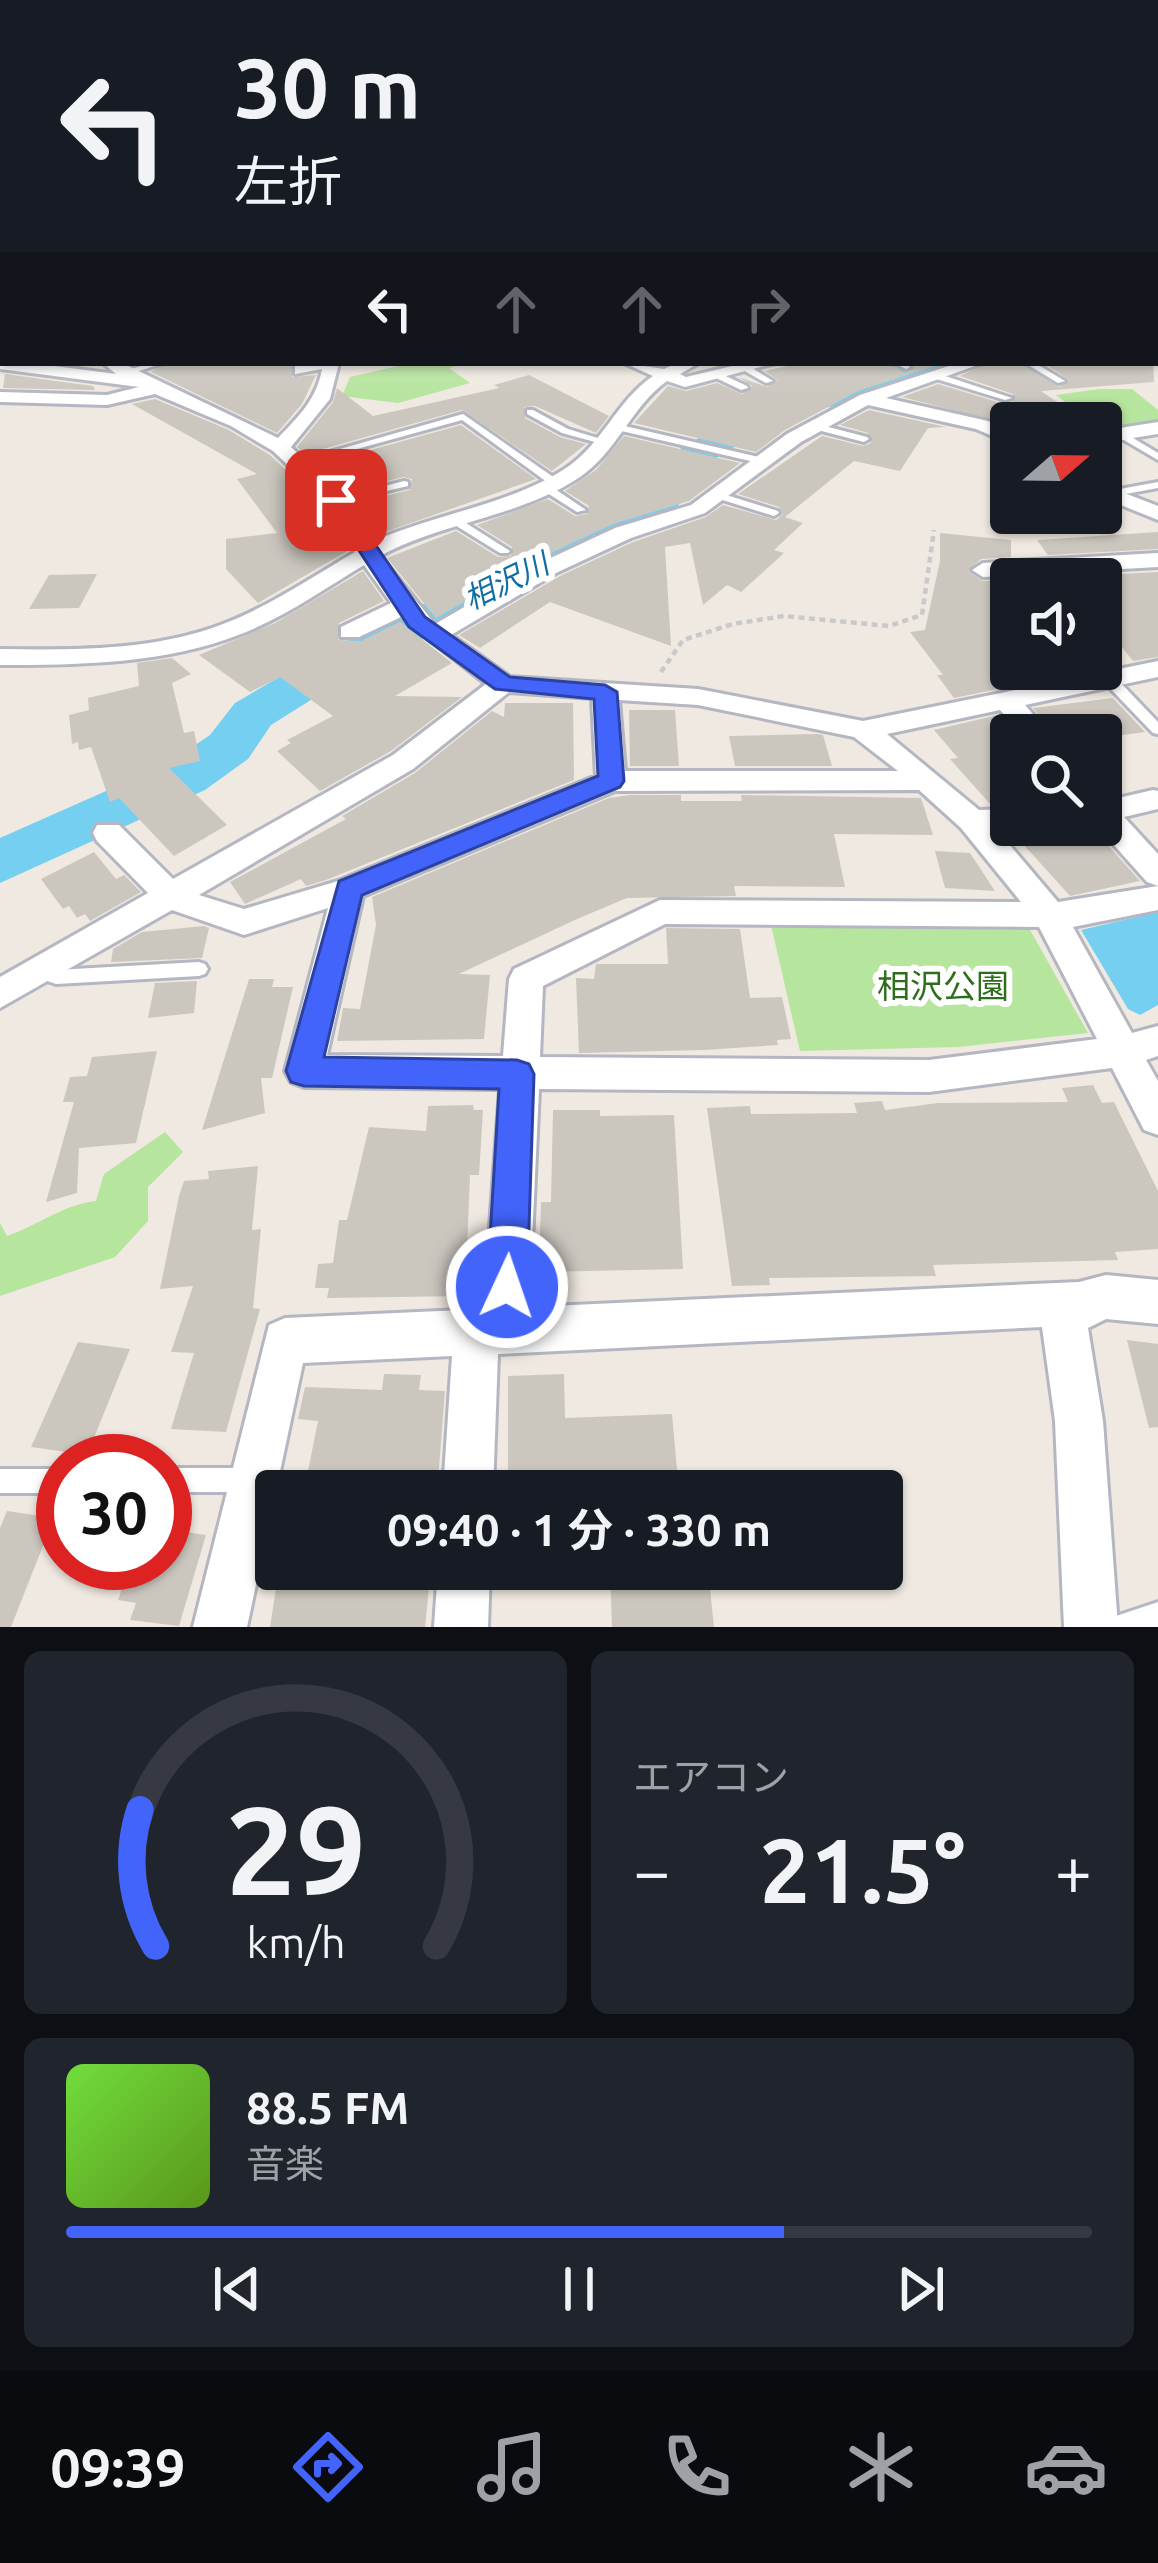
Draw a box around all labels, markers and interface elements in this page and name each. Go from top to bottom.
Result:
text: 30 m [234,40,421,134]
icon: left [36,48,192,204]
text: 左折 [234,151,342,211]
icon: left [357,276,423,342]
icon: ahead [483,276,549,342]
icon: ahead [609,276,675,342]
icon: right [735,276,801,342]
north arrow [990,402,1122,534]
map controls [990,402,1122,846]
pin [285,449,387,551]
icon: arrive [303,467,369,533]
water label: 相沢川 [458,545,557,616]
button: sound [990,558,1122,690]
button: search [990,714,1122,846]
park label: 相沢公園 [877,967,1009,1004]
position arrow [444,1224,570,1350]
speed limit sign: 30 [36,1434,192,1590]
text: 09:40 · 1 分 · 330 m [387,1504,771,1555]
text: エアコン [633,1755,789,1798]
text: 29 [225,1779,366,1919]
text: 21.5° [759,1819,966,1920]
text: − [633,1833,670,1907]
text: + [1055,1833,1092,1907]
text: km/h [246,1917,345,1965]
text: 88.5 FM [246,2082,409,2133]
text: 音楽 [246,2142,324,2185]
icon: previous [204,2256,270,2322]
icon: pause [546,2256,612,2322]
icon: next [888,2256,954,2322]
icon: directions [286,2425,370,2509]
icon: music [470,2425,554,2509]
icon: phone [655,2425,739,2509]
icon: climate [839,2425,923,2509]
icon: car [1024,2425,1108,2509]
text: 09:39 [50,2437,185,2497]

